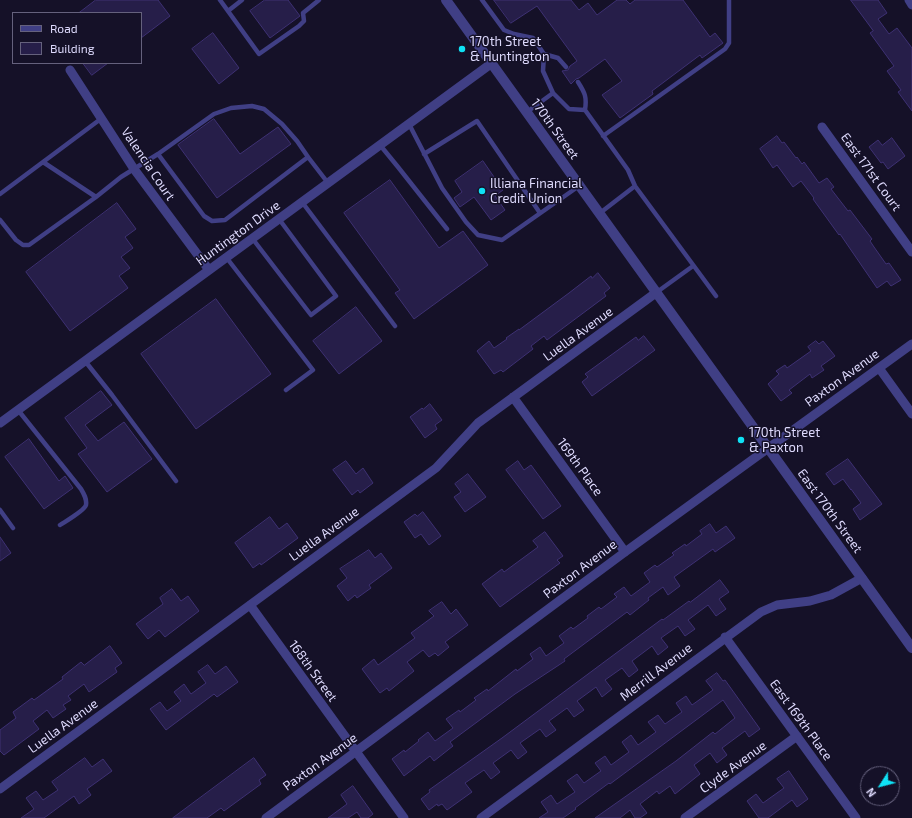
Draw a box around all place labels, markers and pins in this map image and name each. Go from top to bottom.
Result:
place label: 170th Street & Huntington [470,34,549,65]
marker: 170th Street & Huntington [457,44,467,54]
place label: Illiana Financial Credit Union [490,176,582,207]
marker: Illiana Financial Credit Union [477,186,487,196]
place label: 170th Street & Paxton [749,425,820,456]
marker: 170th Street & Paxton [736,435,746,445]

